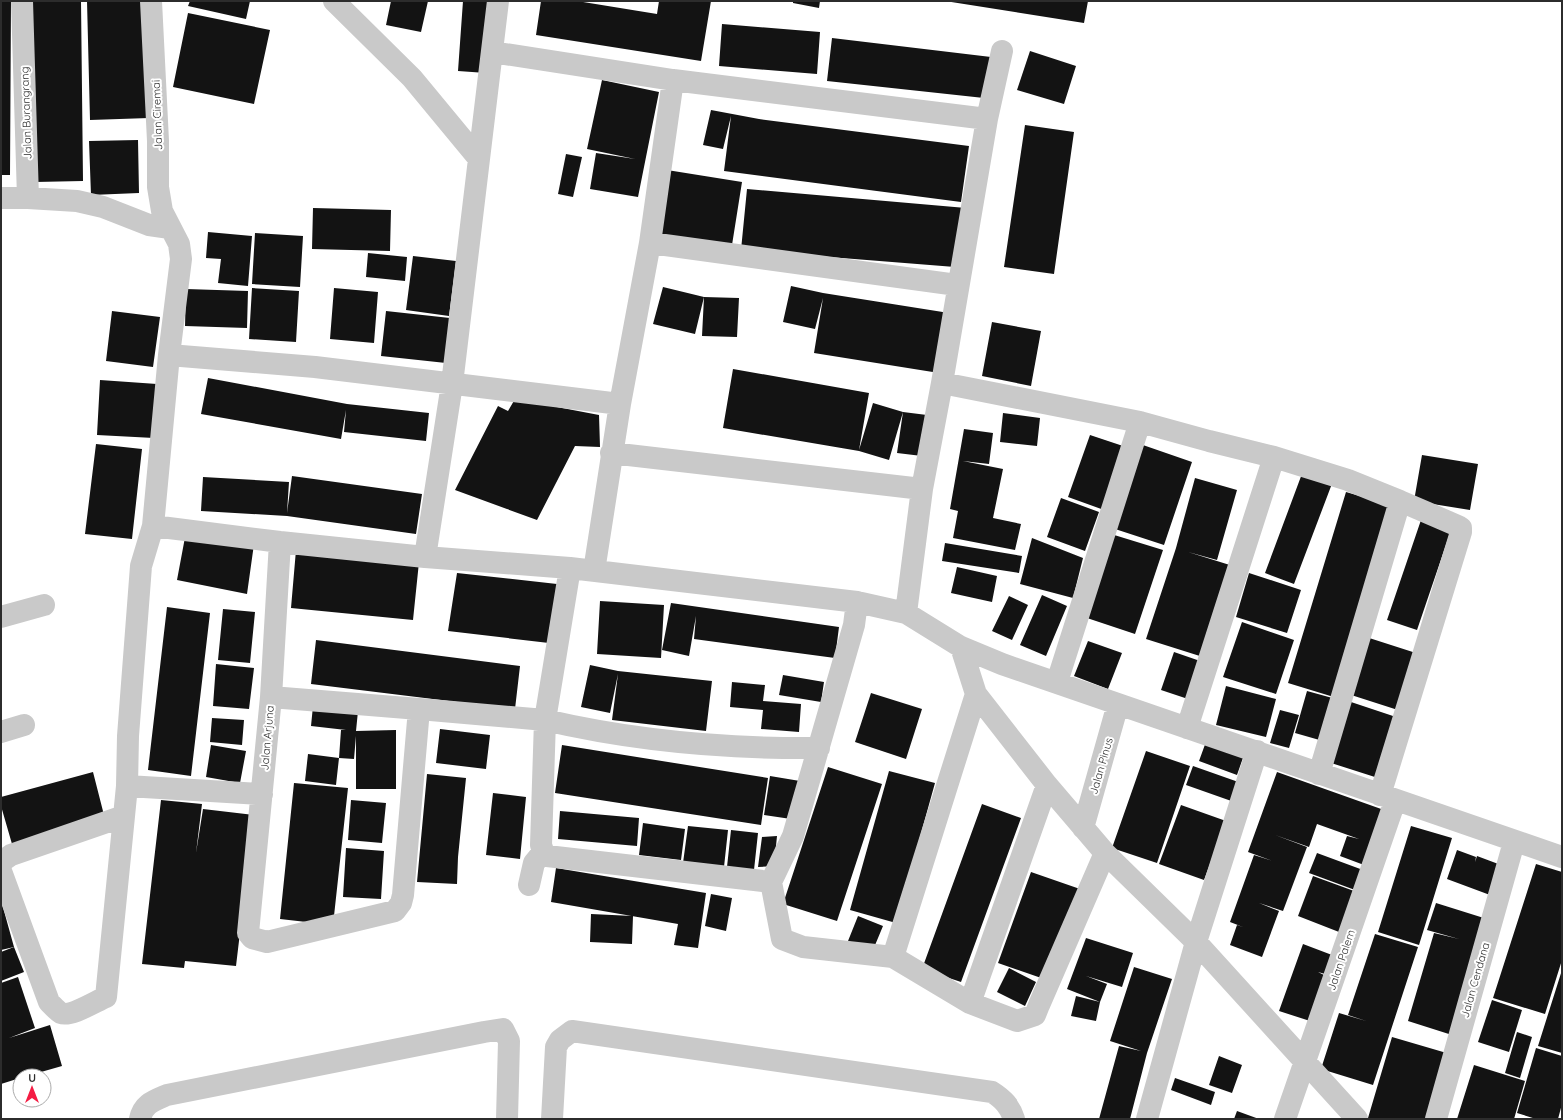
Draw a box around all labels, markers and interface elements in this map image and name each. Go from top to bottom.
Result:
street label: Jalan Burangrang [17,66,35,160]
street label: Jalan Ciremai [149,80,165,150]
street label: Jalan Arjuna [257,705,277,771]
street label: Jalan Pinus [1086,736,1116,796]
street label: Jalan Palem [1324,928,1358,992]
street label: Jalan Cendana [1458,941,1492,1019]
north arrow [12,1068,52,1108]
text: U [28,1071,36,1085]

